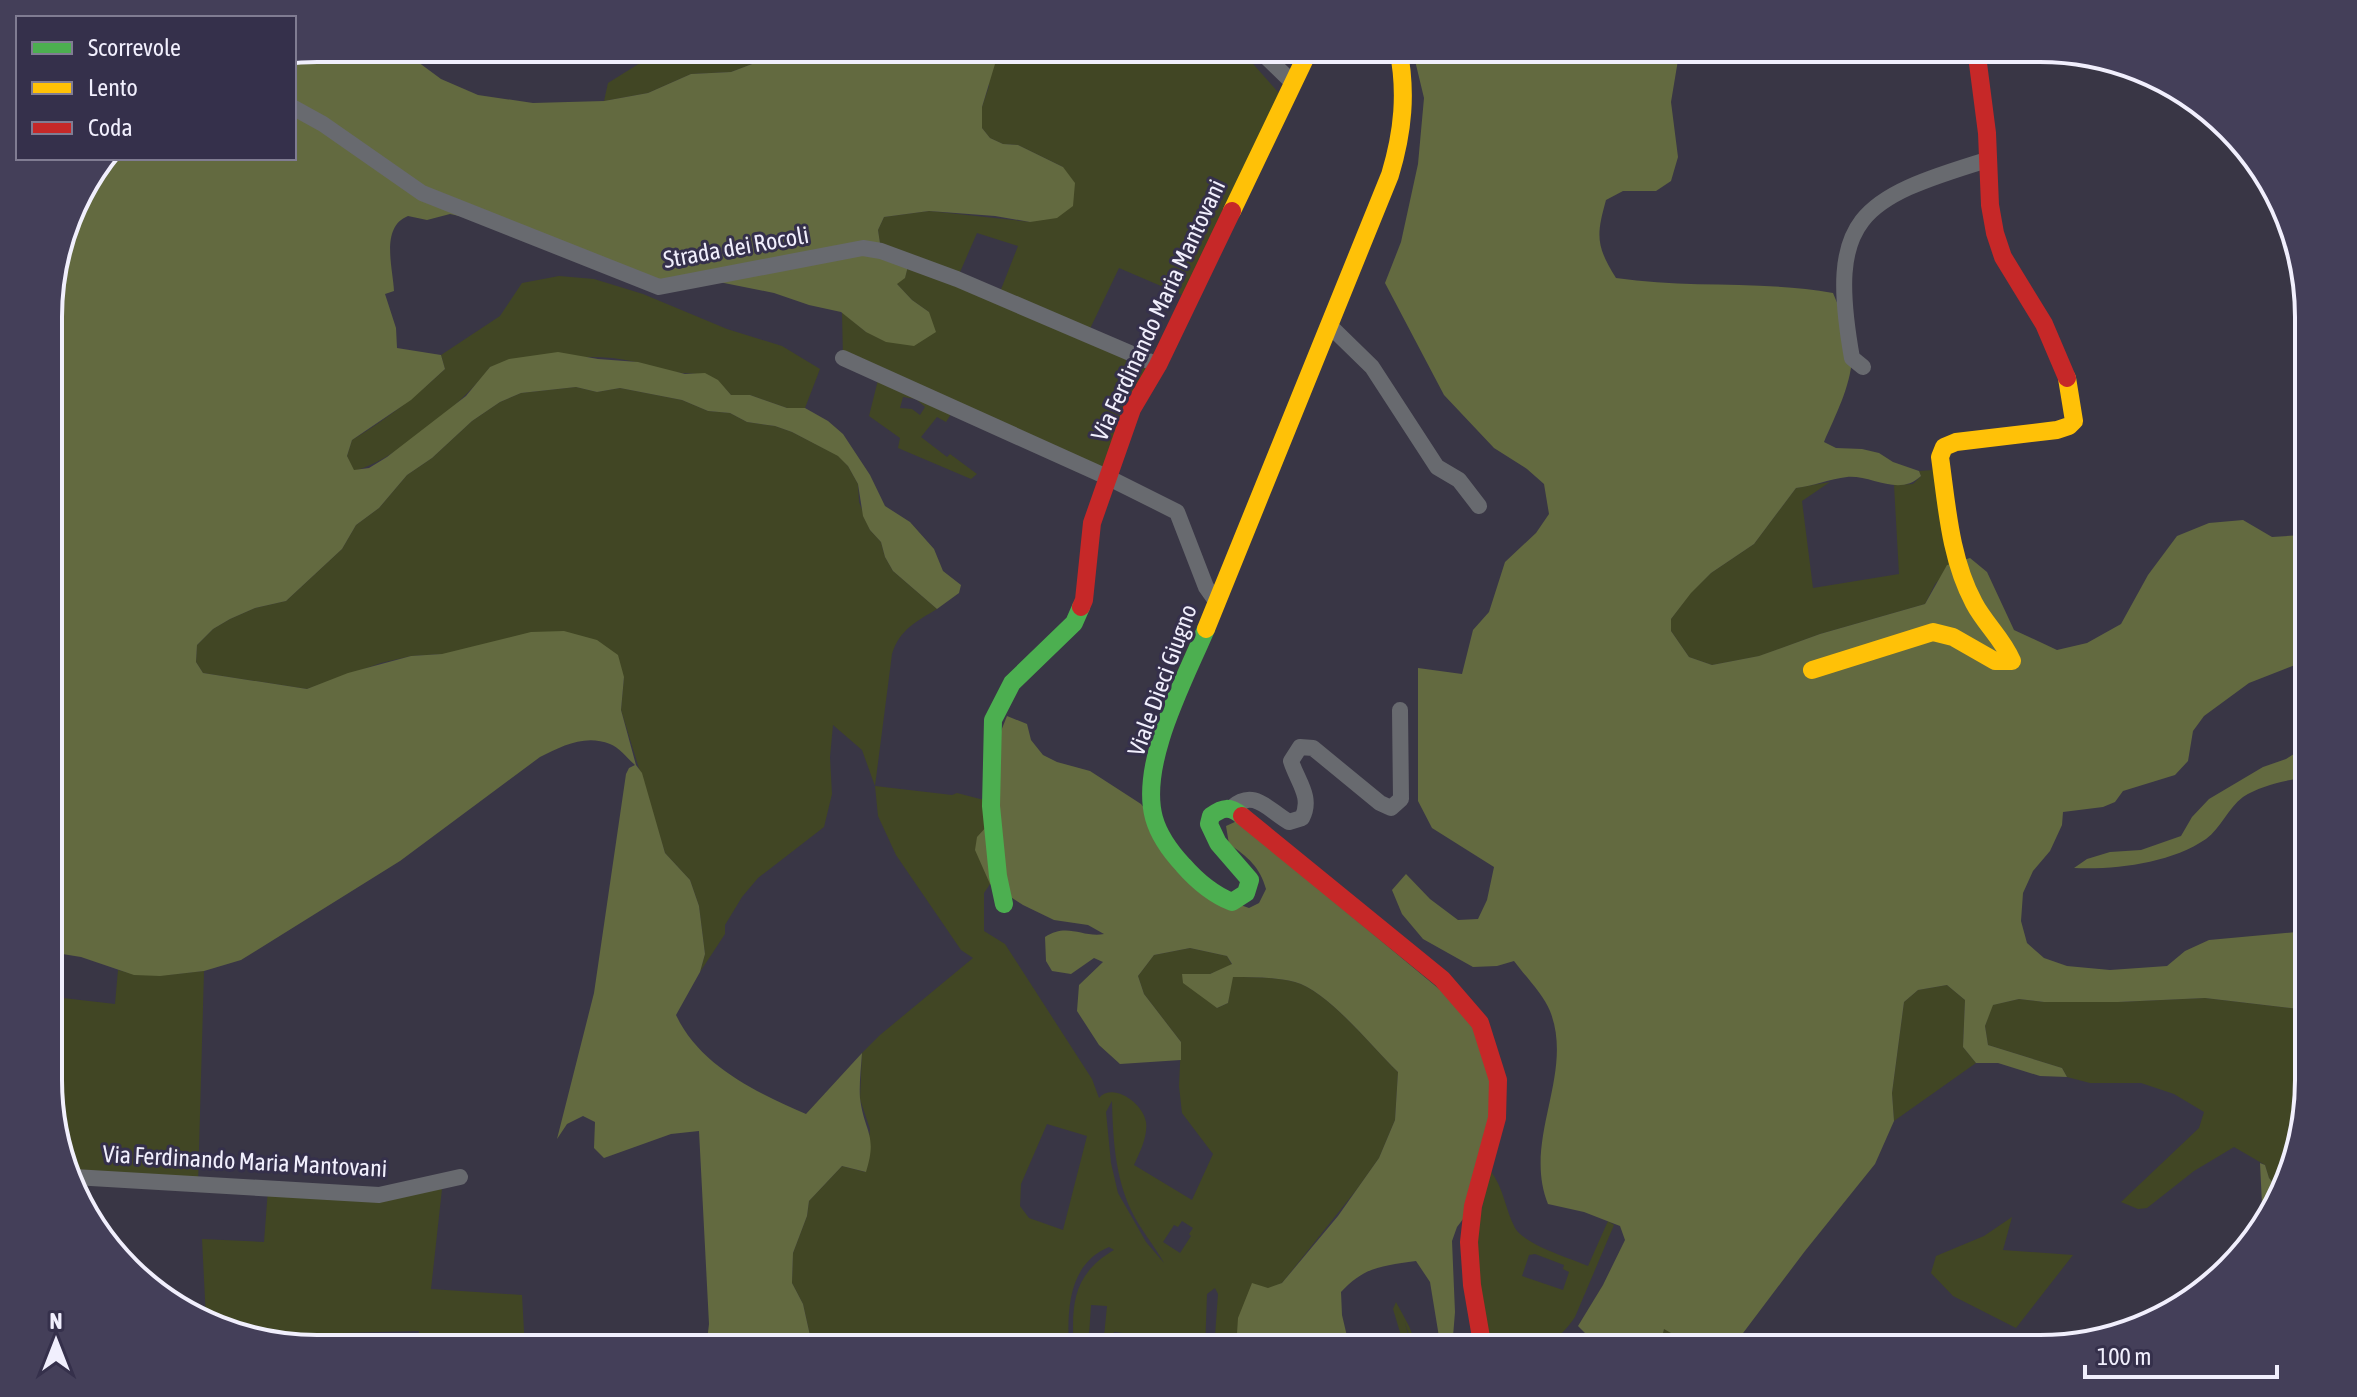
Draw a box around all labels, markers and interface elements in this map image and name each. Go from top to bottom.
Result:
legend [16,16,296,160]
text: Scorrevole [88,34,181,61]
text: Lento [88,74,138,101]
text: Coda [88,114,133,141]
street label: Via Ferdinando Maria Mantovani [1086,175,1230,445]
street label: Strada dei Rocoli [661,221,811,273]
street label: Viale Dieci Giugno [1122,601,1202,759]
street label: Via Ferdinando Maria Mantovani [102,1140,388,1182]
north arrow [16,1301,96,1381]
text: N [50,1308,62,1334]
scale bar [2085,1329,2277,1379]
text: 100 m [2097,1343,2151,1370]

